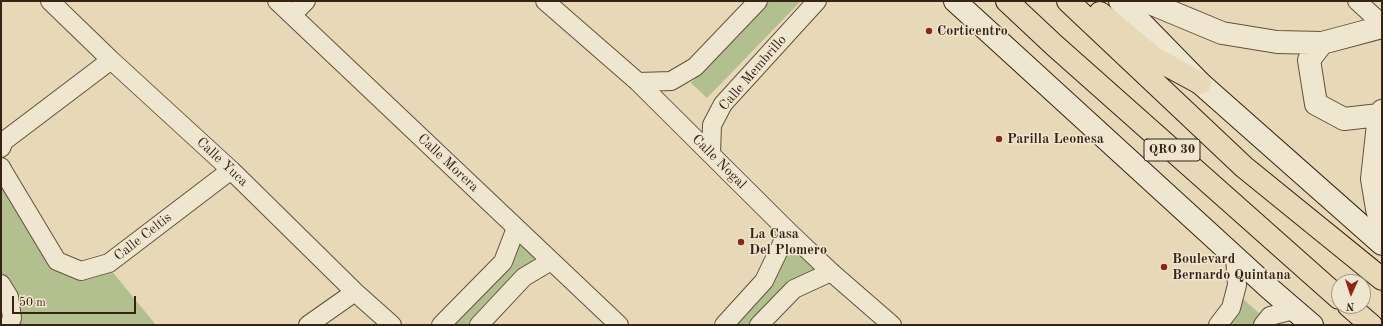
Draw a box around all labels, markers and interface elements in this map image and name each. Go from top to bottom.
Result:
place label: Corticentro [937,23,1008,39]
marker: Corticentro [924,26,934,36]
street label: Calle Membrillo [716,32,790,114]
street label: Calle Morera [414,130,482,196]
street label: Calle Nogal [688,131,750,193]
place label: Parilla Leonesa [1007,131,1104,147]
street label: Calle Yuca [193,134,251,190]
marker: Parilla Leonesa [994,134,1004,144]
road number: QRO 30 [1144,139,1200,161]
street label: Calle Celtis [111,209,175,265]
place label: La Casa Del Plomero [749,226,827,258]
marker: La Casa Del Plomero [736,237,746,247]
place label: Boulevard Bernardo Quintana [1172,251,1291,284]
marker: Boulevard Bernardo Quintana [1159,262,1169,272]
north arrow [1331,274,1371,314]
scale bar [14,288,138,314]
text: 50 m [19,297,46,309]
text: N [1346,300,1355,311]

